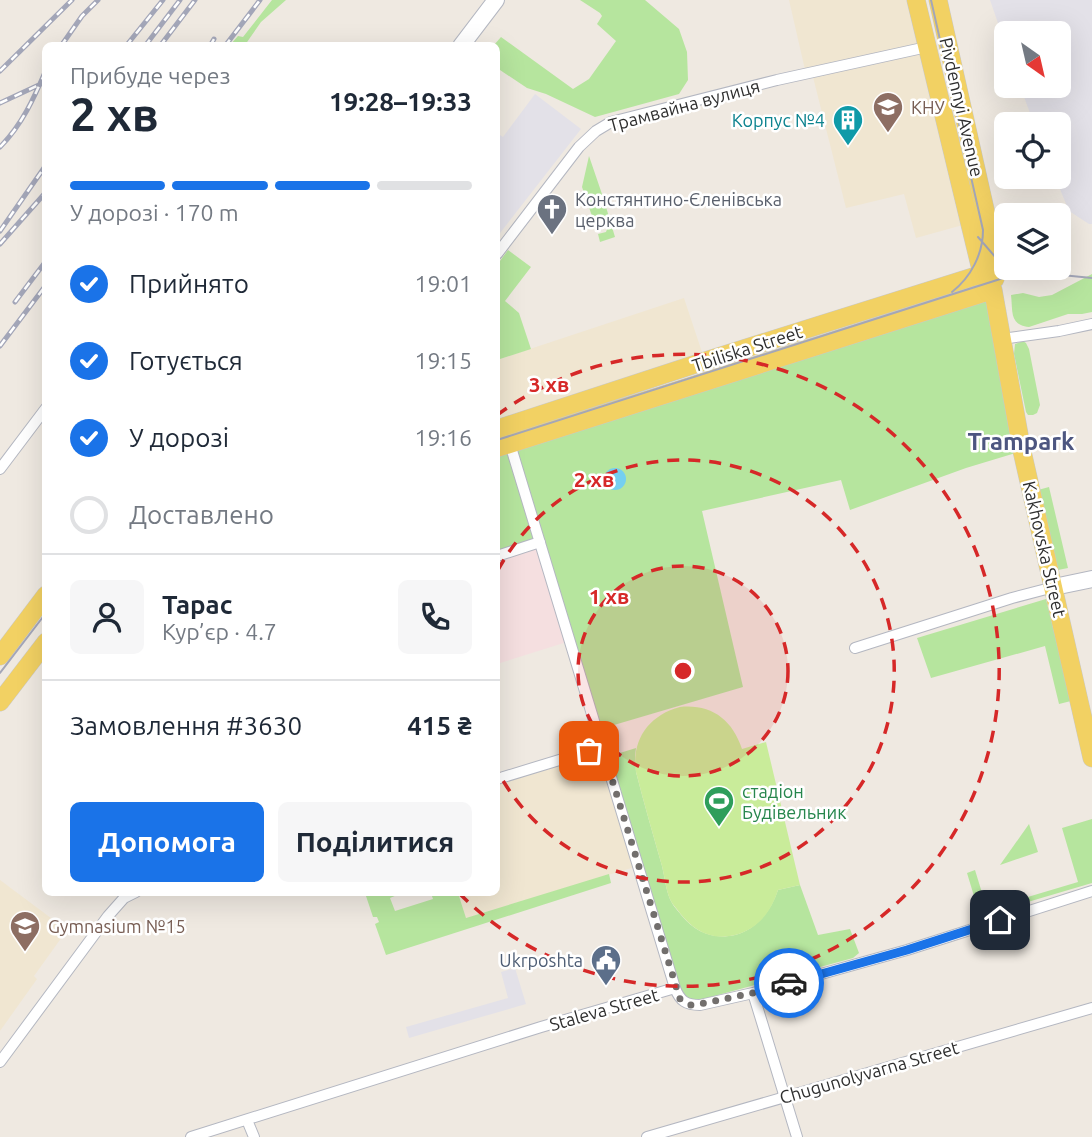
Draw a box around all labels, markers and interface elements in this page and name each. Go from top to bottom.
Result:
north arrow [994,21,1071,98]
map controls [994,21,1071,280]
street label: Pivdennyi Avenue [936,35,988,179]
text: Прибуде через [70,63,231,88]
street label: Трамвайна вулиця [606,75,762,135]
text: 19:28–19:33 [329,87,472,116]
text: 2 хв [70,88,159,140]
school or university icon: КНУ [871,90,905,134]
place label: КНУ [911,97,945,117]
building icon: Корпус №4 [831,103,865,147]
place label: Корпус №4 [732,110,825,130]
button: locate [994,112,1071,189]
place label: Констянтино-Єленівська церква [575,189,782,230]
church icon: Констянтино-Єленівська церква [535,192,569,236]
text: У дорозі · 170 m [70,200,239,225]
button: layers [994,203,1071,280]
icon: check [70,265,108,303]
text: Прийнято [129,269,249,298]
text: 19:01 [414,271,472,296]
street label: Tbiliska Street [689,321,805,375]
icon: check [70,342,108,380]
text: Готується [129,346,243,375]
text: 19:15 [414,348,472,373]
text: 3 хв [529,372,569,396]
icon: check [70,419,108,457]
text: У дорозі [129,423,229,452]
text: 19:16 [414,425,472,450]
district label: Trampark [967,428,1075,455]
text: 2 хв [574,467,614,491]
street label: Kakhovska Street [1020,479,1070,619]
text: Доставлено [129,500,274,529]
button: person [70,580,144,654]
button: phone [398,580,472,654]
text: 1 хв [589,584,629,608]
text: Тарас [162,590,232,619]
text: Кур’єр · 4.7 [162,619,277,644]
centre of rings [671,659,695,683]
text: Замовлення #3630 [70,711,302,740]
text: 415 ₴ [407,711,472,740]
pin [559,721,619,781]
icon: bag [570,732,608,770]
place label: стадіон Будівельник [742,781,847,822]
sports icon: стадіон Будівельник [702,784,736,828]
button: Допомога [70,802,264,882]
button: Поділитися [278,802,472,882]
pin [970,890,1030,950]
icon: home [981,901,1019,939]
school or university icon: Gymnasium №15 [8,909,42,953]
place label: Gymnasium №15 [48,916,186,936]
public building icon: Ukrposhta [589,943,623,987]
courier [754,948,824,1018]
place label: Ukrposhta [499,950,583,970]
icon: car [770,964,808,1002]
street label: Staleva Street [547,984,661,1034]
street label: Chugunolyvarna Street [777,1037,961,1107]

